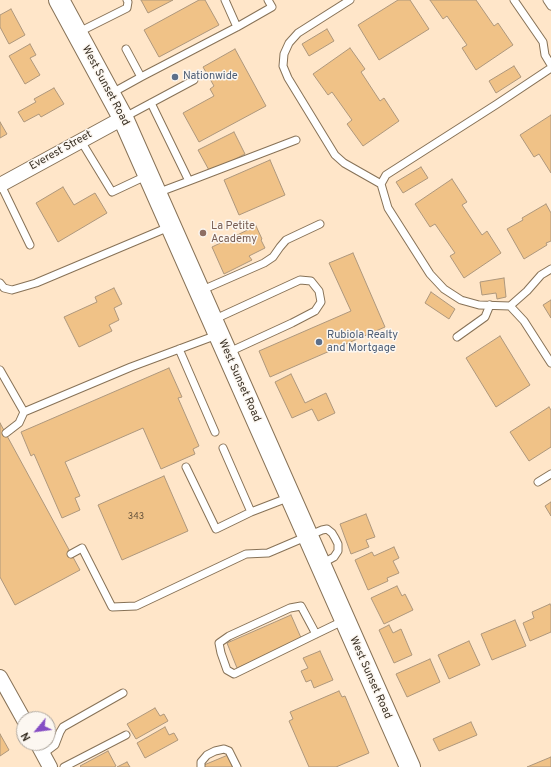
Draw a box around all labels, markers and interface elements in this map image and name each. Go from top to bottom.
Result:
street label: West Sunset Road [78,44,132,128]
place label: Nationwide [183,70,238,84]
marker: Nationwide [170,72,180,82]
street label: Everest Street [27,128,95,174]
place label: La Petite Academy [211,220,257,246]
marker: La Petite Academy [198,228,208,238]
place label: Rubiola Realty and Mortgage [327,329,398,355]
marker: Rubiola Realty and Mortgage [314,337,324,347]
street label: West Sunset Road [215,338,263,424]
house number: 343 [128,512,144,522]
street label: West Sunset Road [346,635,394,721]
north arrow [16,711,56,751]
text: N [18,729,34,743]

